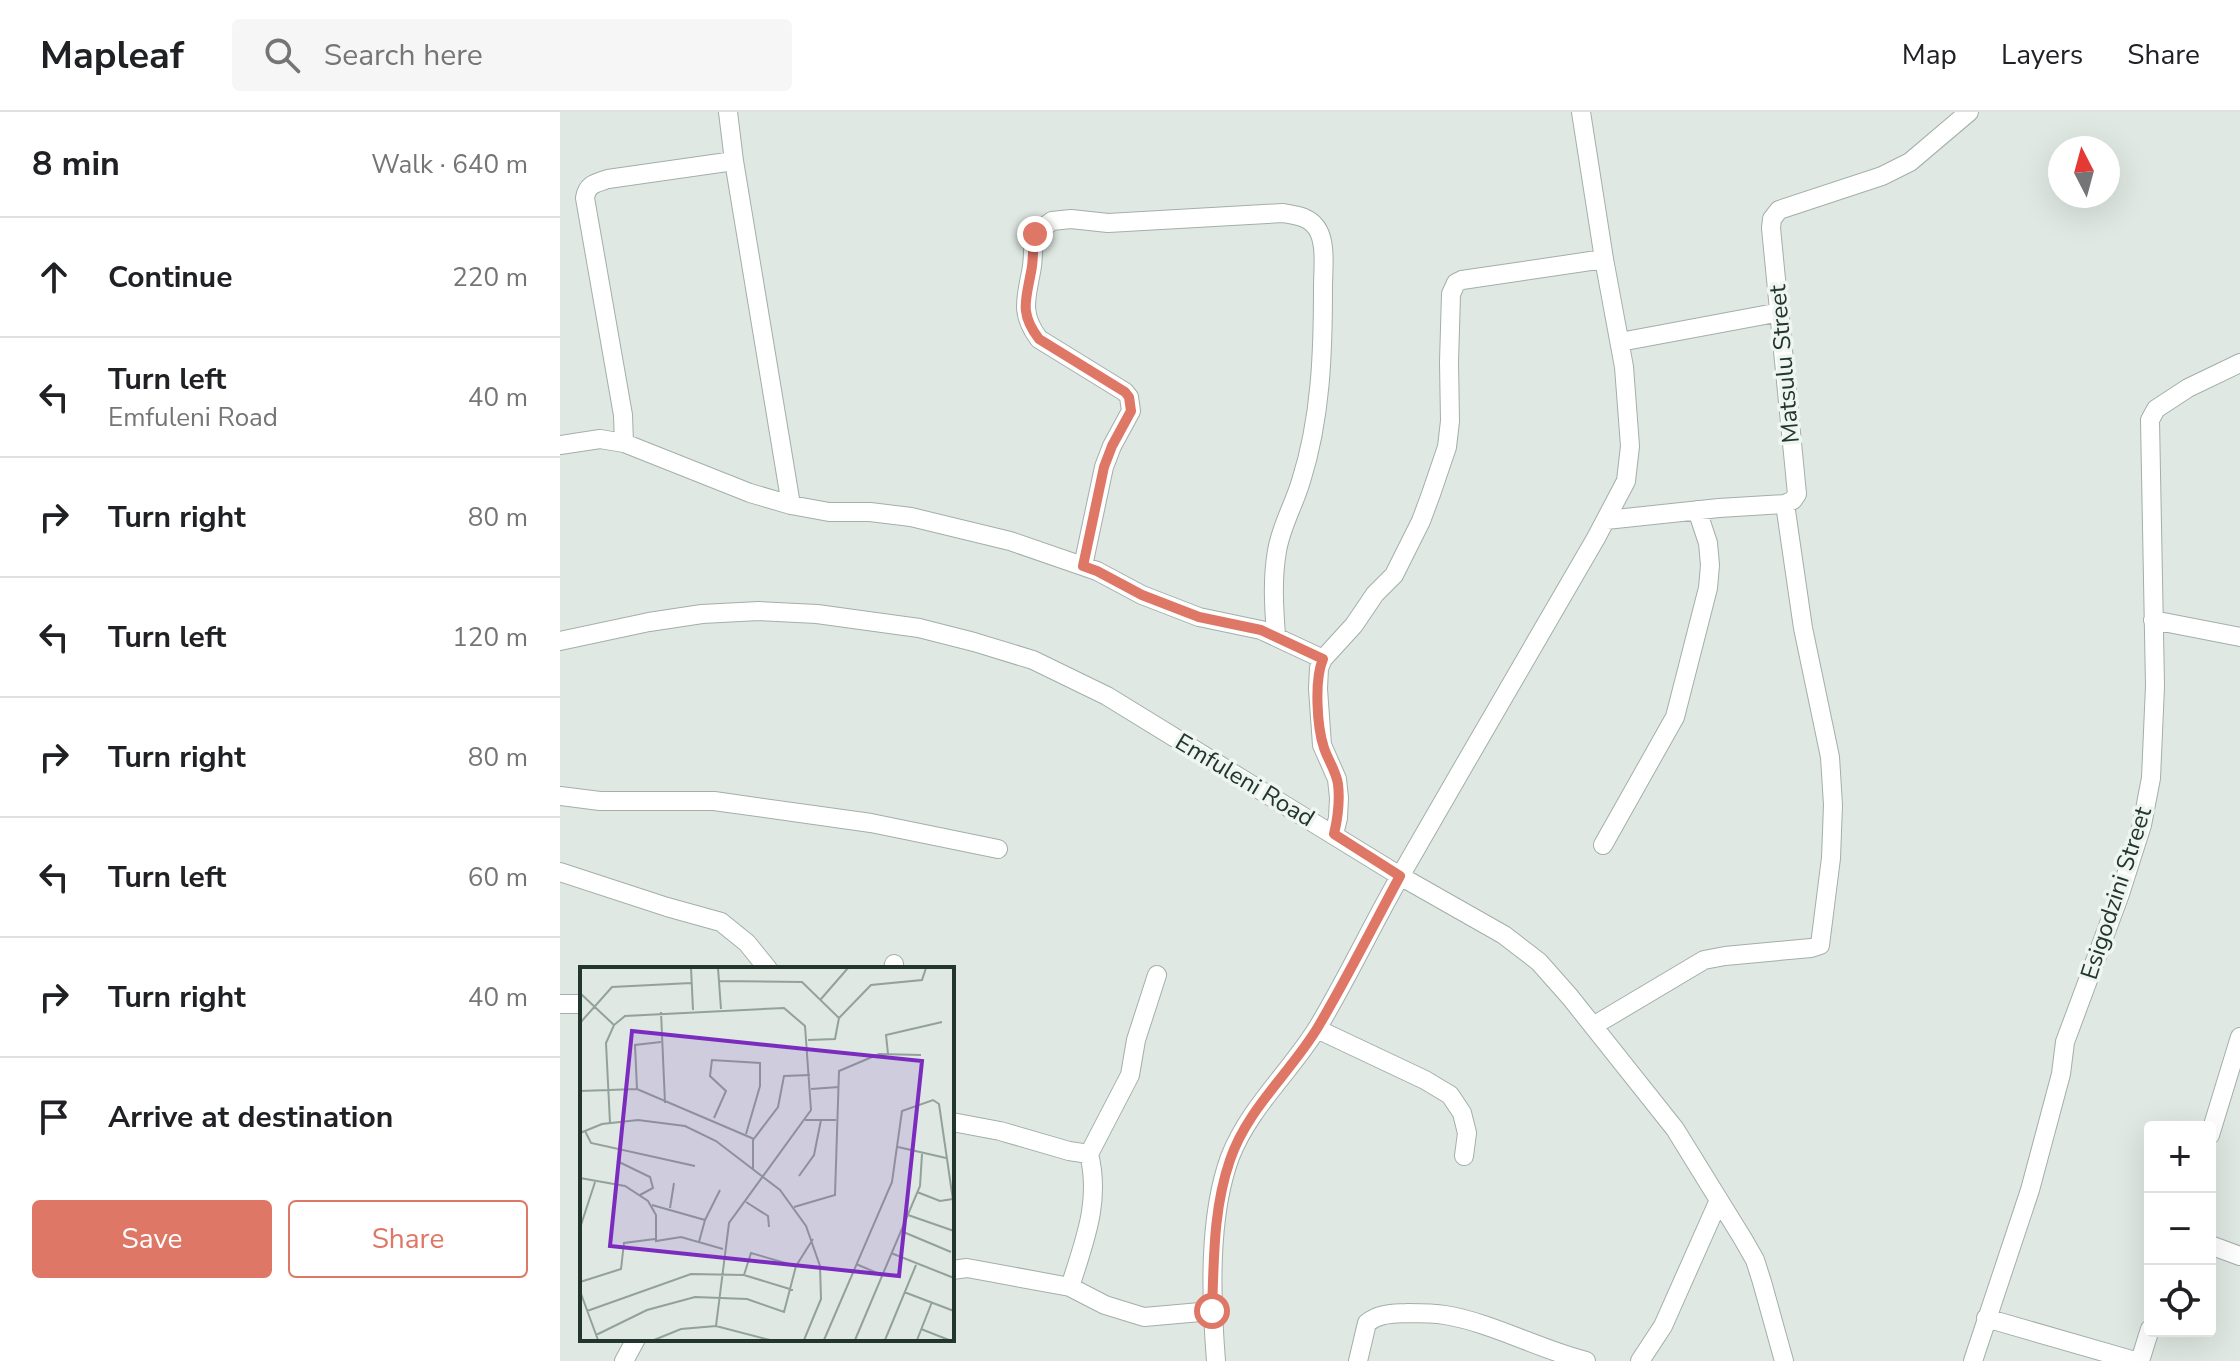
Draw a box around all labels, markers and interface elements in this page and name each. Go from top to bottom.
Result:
search box [232,19,792,91]
text: Mapleaf [40,30,184,81]
icon: search [260,33,304,77]
text: Search here [324,35,483,76]
text: Map [1902,36,1957,74]
text: Layers [2001,36,2083,74]
text: Share [2127,36,2200,74]
north arrow [2048,136,2120,208]
text: 8 min [32,141,120,187]
text: Walk · 640 m [371,147,528,182]
route end [1017,216,1053,252]
icon: ahead [32,255,76,299]
text: Continue [108,257,233,298]
text: 220 m [452,260,528,295]
street label: Matsulu Street [1761,283,1807,445]
text: Turn left [108,359,226,400]
icon: left [32,375,76,419]
text: 40 m [468,380,528,415]
text: Emfuleni Road [108,400,278,435]
icon: right [32,495,76,539]
text: Turn right [108,497,246,538]
text: 80 m [468,500,528,535]
icon: left [32,615,76,659]
text: Turn left [108,617,226,658]
text: 120 m [452,620,528,655]
street label: Emfuleni Road [1169,726,1321,834]
icon: right [32,735,76,779]
text: Turn right [108,737,246,778]
text: 80 m [468,740,528,775]
street label: Esigodzini Street [2073,802,2159,983]
icon: left [32,855,76,899]
text: Turn left [108,857,226,898]
text: 60 m [468,860,528,895]
inset map [580,967,954,1341]
icon: right [32,975,76,1019]
text: Turn right [108,977,246,1018]
text: 40 m [468,980,528,1015]
icon: arrive [32,1095,76,1139]
text: Arrive at destination [108,1097,393,1138]
map controls [2144,1121,2216,1337]
button: + [2144,1121,2216,1193]
button: − [2144,1193,2216,1265]
button: Save [32,1200,272,1278]
button: Share [288,1200,528,1278]
button: locate [2144,1265,2216,1337]
route start [1194,1293,1230,1329]

